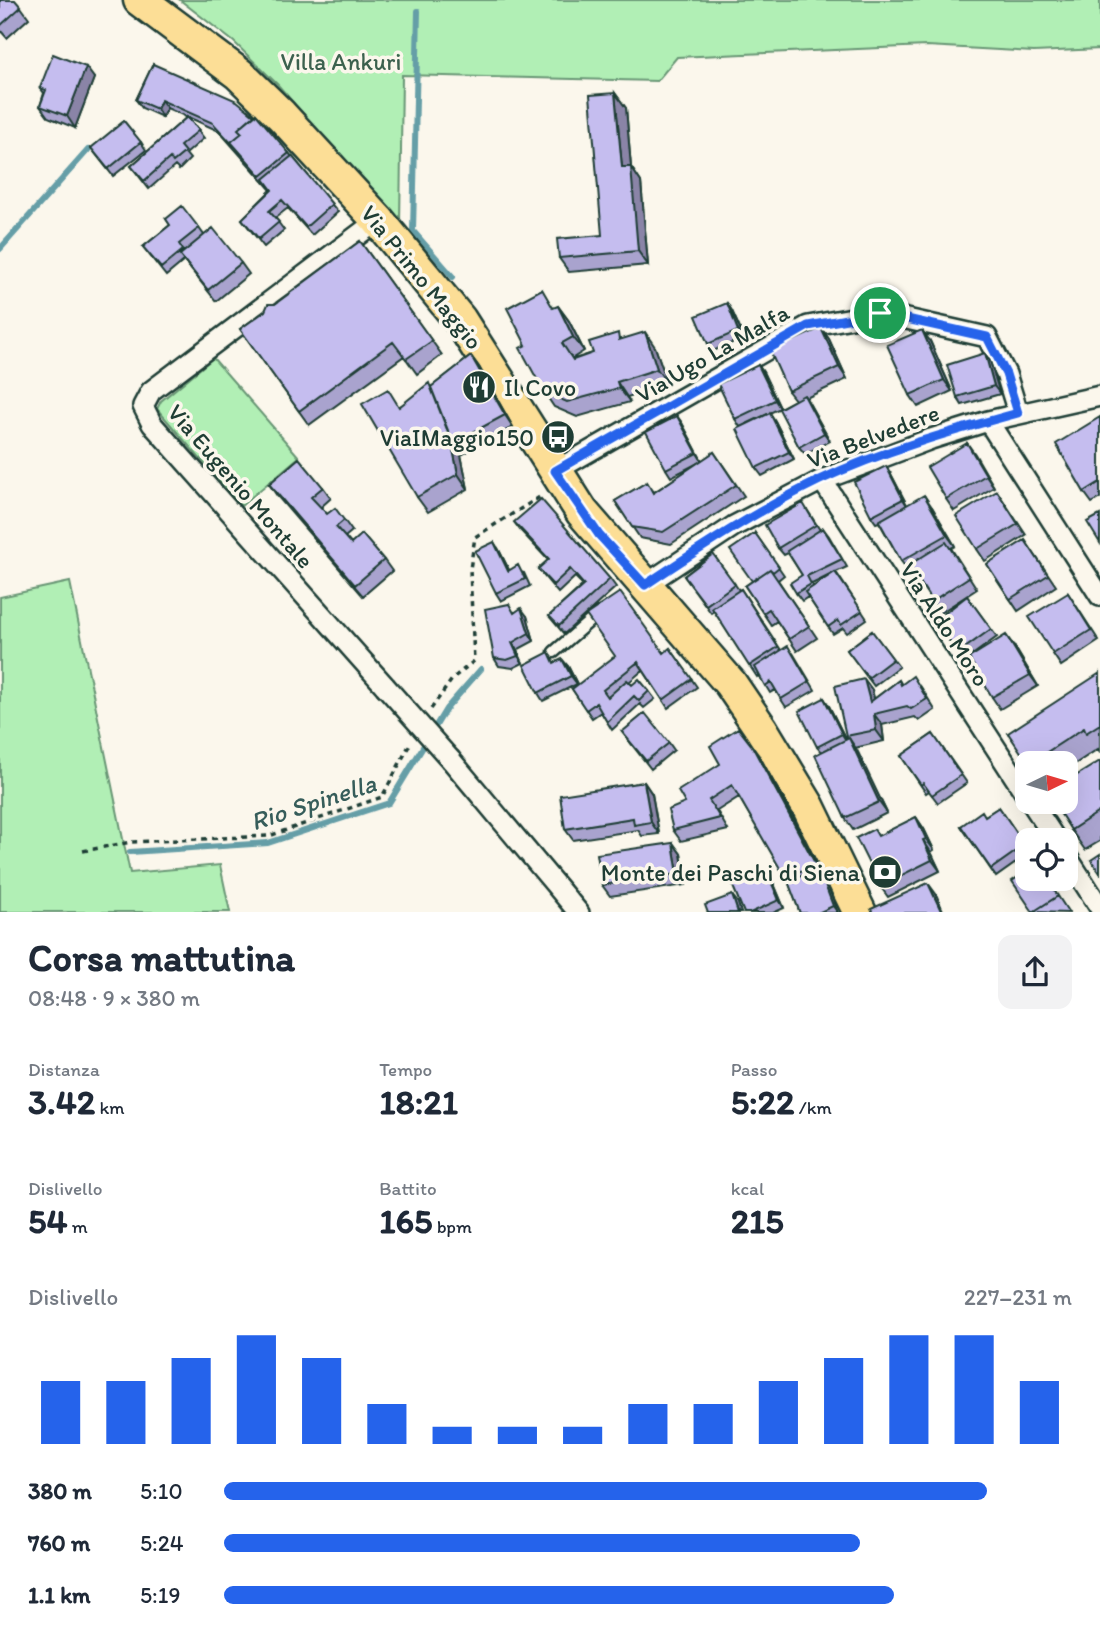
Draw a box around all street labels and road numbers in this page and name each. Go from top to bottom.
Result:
street label: Via Primo Maggio [355,199,489,355]
street label: Via Ugo La Malfa [630,297,794,409]
street label: Via Eugenio Montale [162,398,320,574]
street label: Via Belvedere [803,398,943,474]
street label: Via Aldo Moro [894,556,996,692]

